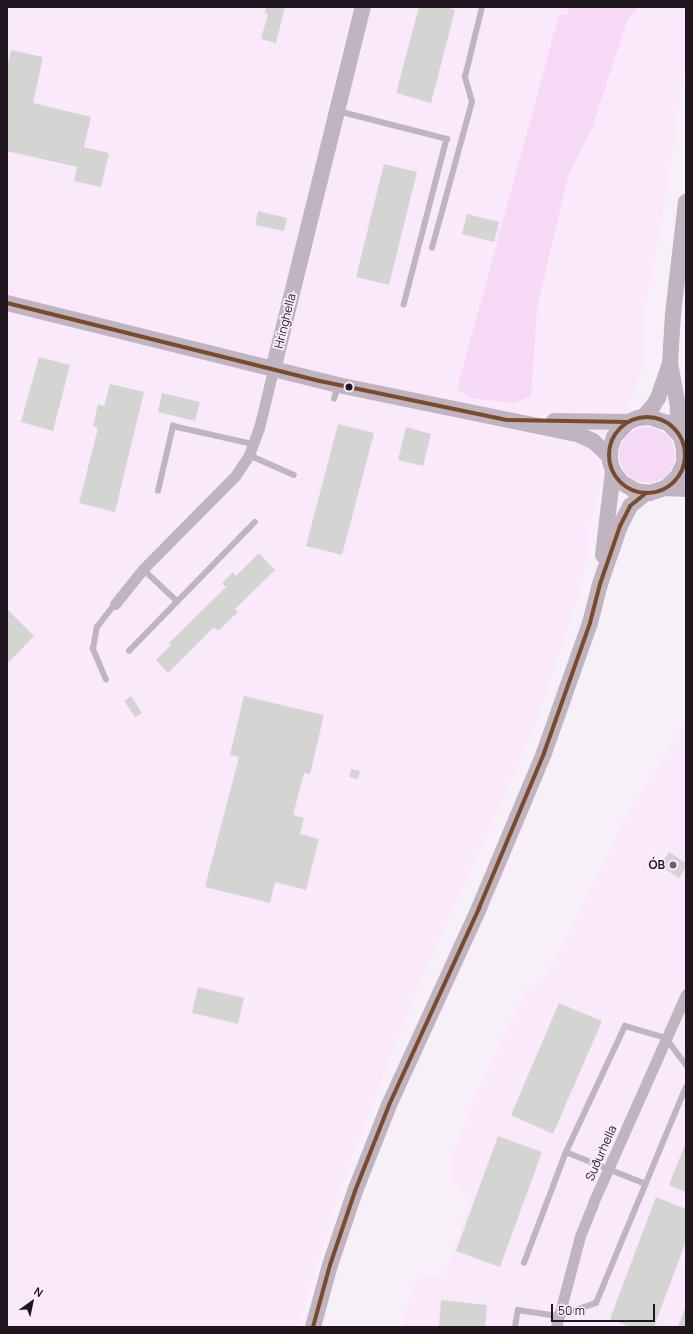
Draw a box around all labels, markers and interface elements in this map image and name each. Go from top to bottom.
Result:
street label: Hringhella [271,292,299,350]
unlabelled marker [344,382,354,392]
place label: ÓB [648,858,665,872]
marker: ÓB [668,860,678,870]
street label: Suðurhella [582,1123,620,1183]
north arrow [12,1282,52,1322]
text: N [31,1283,46,1300]
scale bar [553,1296,657,1322]
text: 50 m [558,1302,585,1319]

